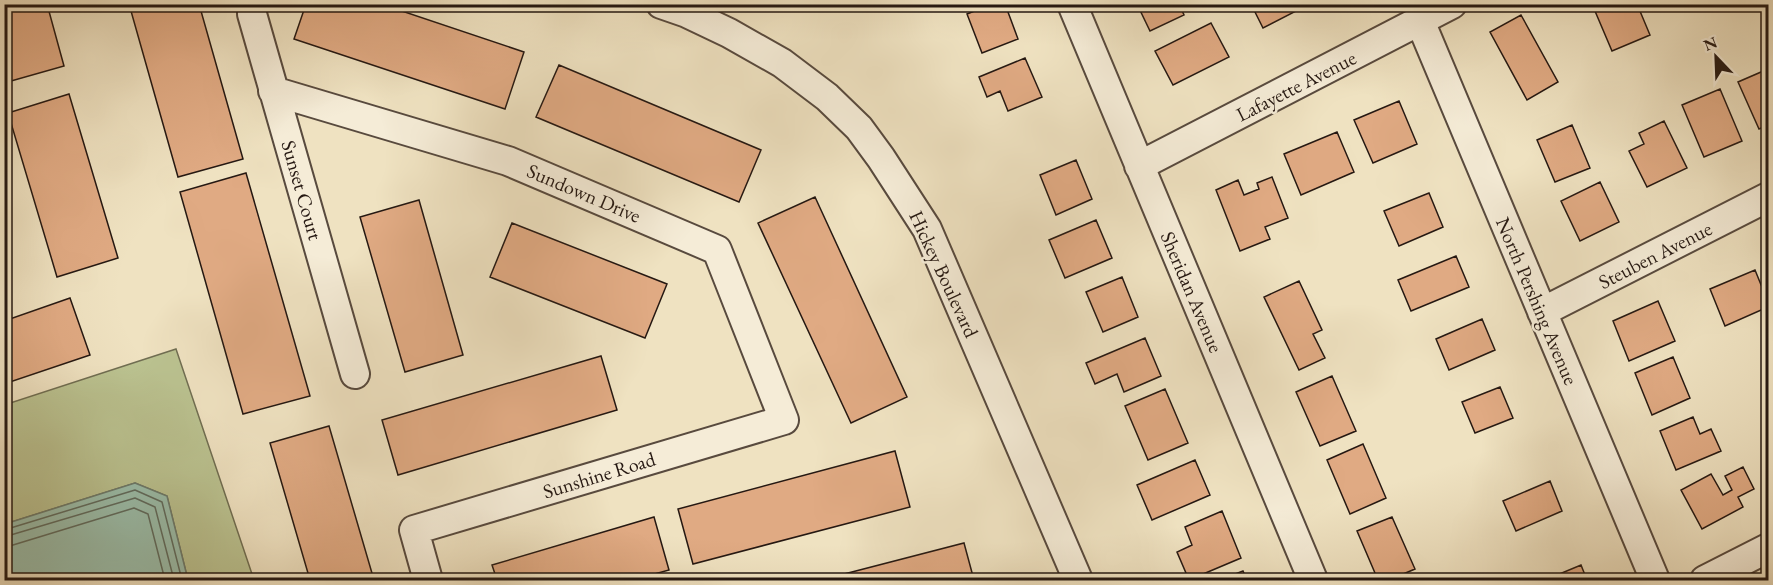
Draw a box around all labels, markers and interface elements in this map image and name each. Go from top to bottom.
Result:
north arrow [1686,27,1746,87]
text: N [1700,31,1720,56]
street label: Lafayette Avenue [1232,45,1360,127]
street label: Sunset Court [275,137,329,244]
street label: Sundown Drive [523,157,645,229]
street label: Hickey Boulevard [903,206,985,342]
street label: North Pershing Avenue [1490,213,1584,389]
street label: Steuben Avenue [1594,215,1716,295]
street label: Sheridan Avenue [1155,228,1229,357]
street label: Sunshine Road [540,445,659,504]

